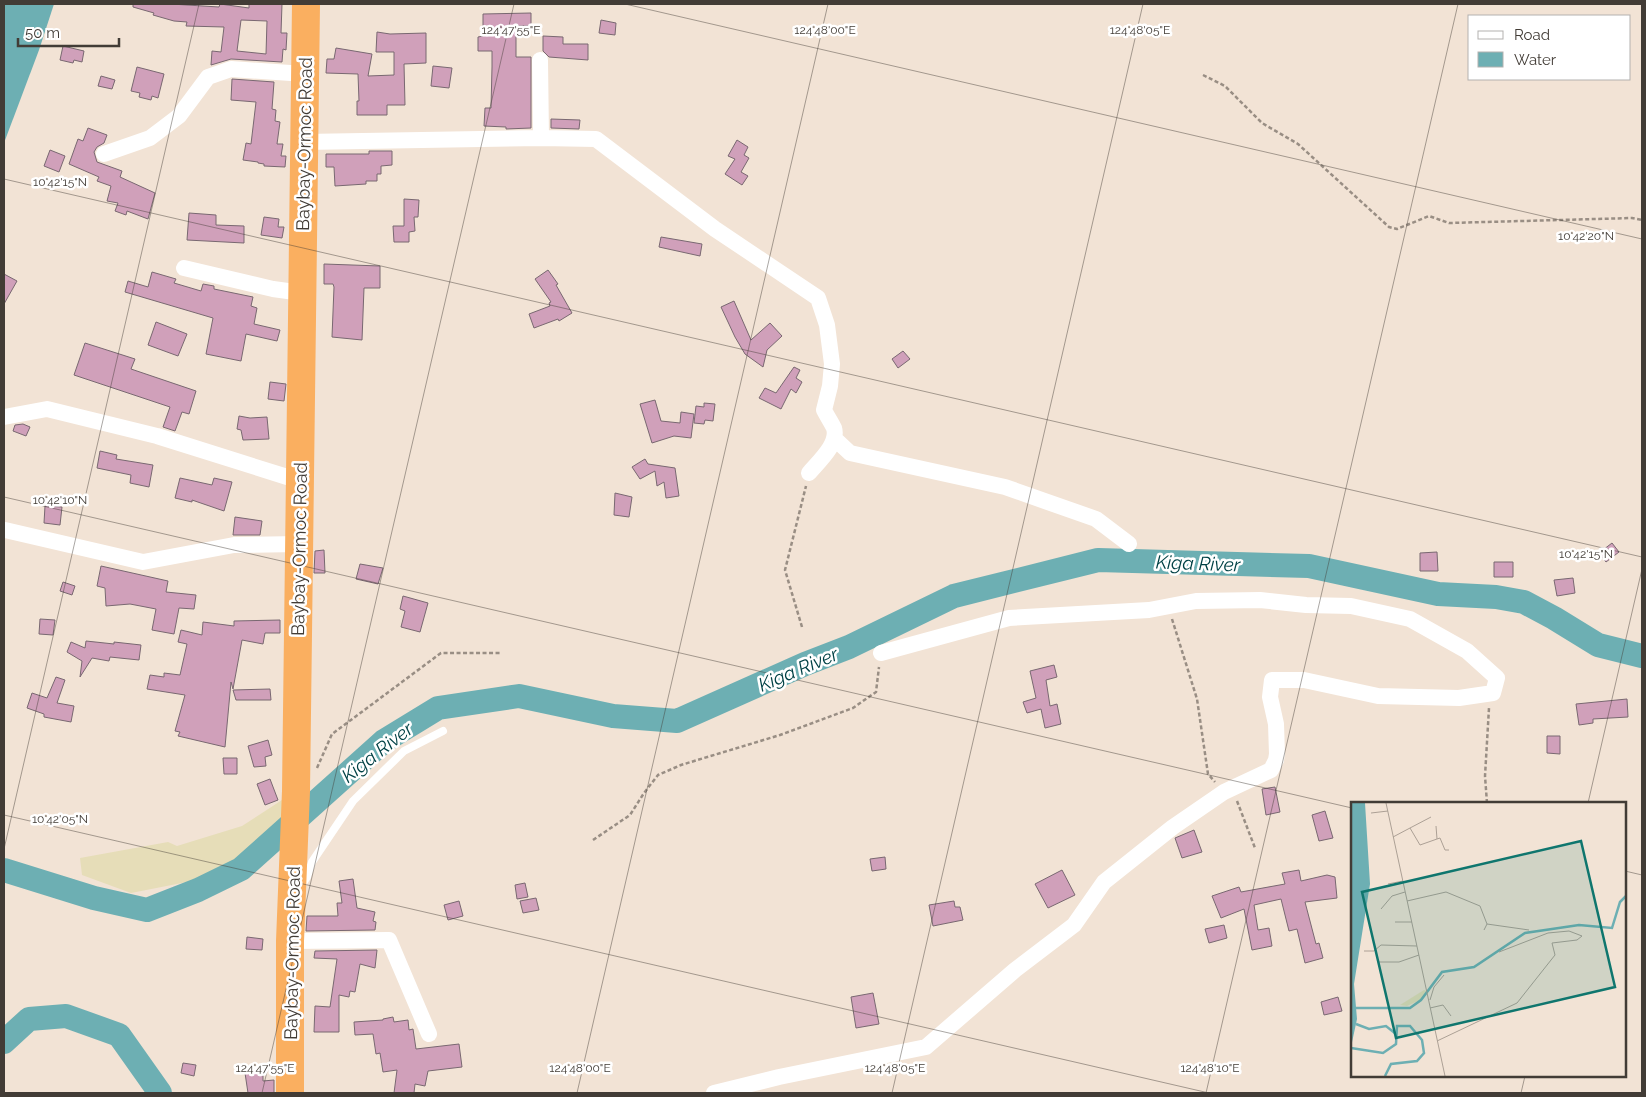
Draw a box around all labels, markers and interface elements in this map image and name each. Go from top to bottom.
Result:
scale bar [18,15,119,47]
legend [1468,15,1631,80]
text: 124°47'55"E [482,23,540,37]
text: 124°48'00"E [794,23,856,37]
text: 124°48'05"E [1110,23,1170,37]
text: 50 m [25,24,60,42]
text: Road [1514,26,1550,44]
text: Water [1514,51,1557,69]
street label: Baybay-Ormoc Road [292,57,316,231]
text: 10°42'15"N [33,175,87,189]
text: 10°42'20"N [1558,229,1614,243]
street label: Baybay-Ormoc Road [287,462,311,636]
text: 10°42'10"N [33,493,87,507]
text: 10°42'15"N [1559,547,1613,561]
water label: Kiga River [1155,551,1242,576]
water label: Kiga River [755,642,843,696]
water label: Kiga River [337,716,418,787]
inset map [1351,802,1626,1077]
text: 10°42'05"N [32,812,88,826]
street label: Baybay-Ormoc Road [280,866,304,1040]
text: 124°47'55"E [236,1061,294,1075]
text: 124°48'00"E [549,1061,611,1075]
text: 124°48'05"E [865,1061,925,1075]
text: 124°48'10"E [1180,1061,1240,1075]

